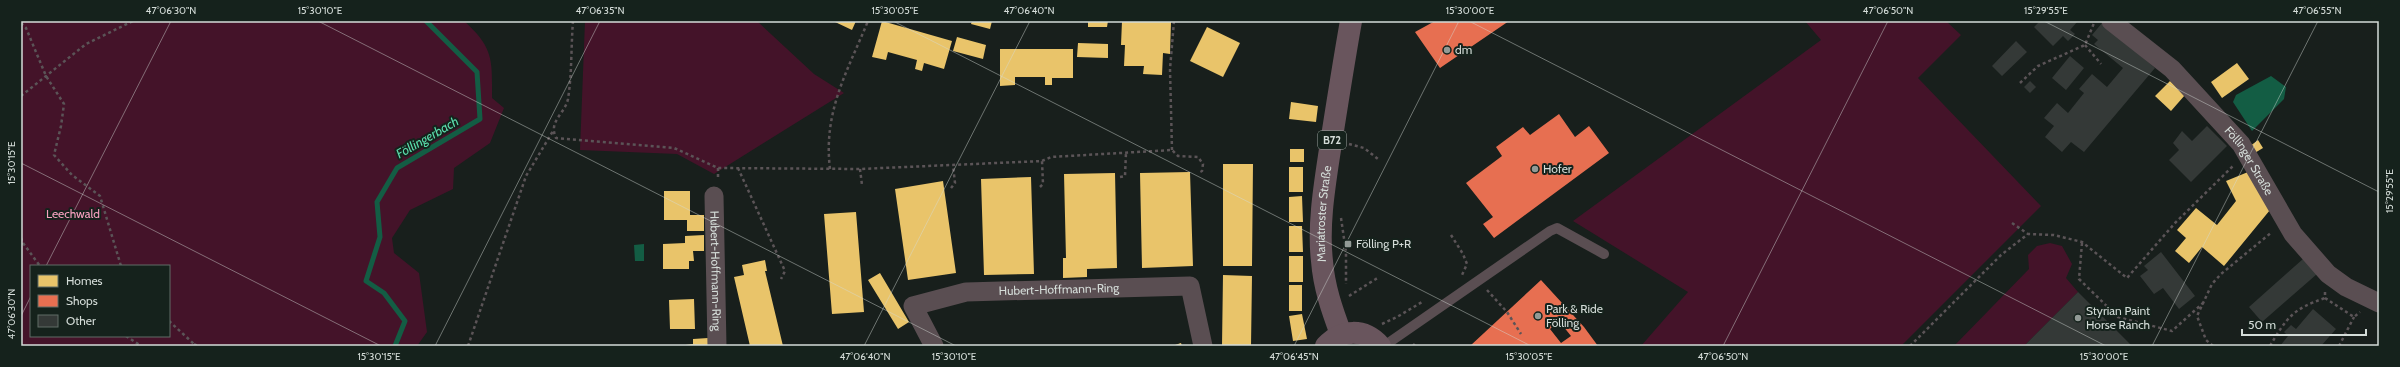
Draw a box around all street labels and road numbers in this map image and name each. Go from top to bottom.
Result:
street label: Föllinger Straße [2221,123,2277,198]
road number: B72 [1318,131,1346,149]
street label: Mariatroster Straße [1313,164,1334,263]
street label: Hubert-Hoffmann-Ring [707,211,725,332]
street label: Hubert-Hoffmann-Ring [999,280,1120,298]

